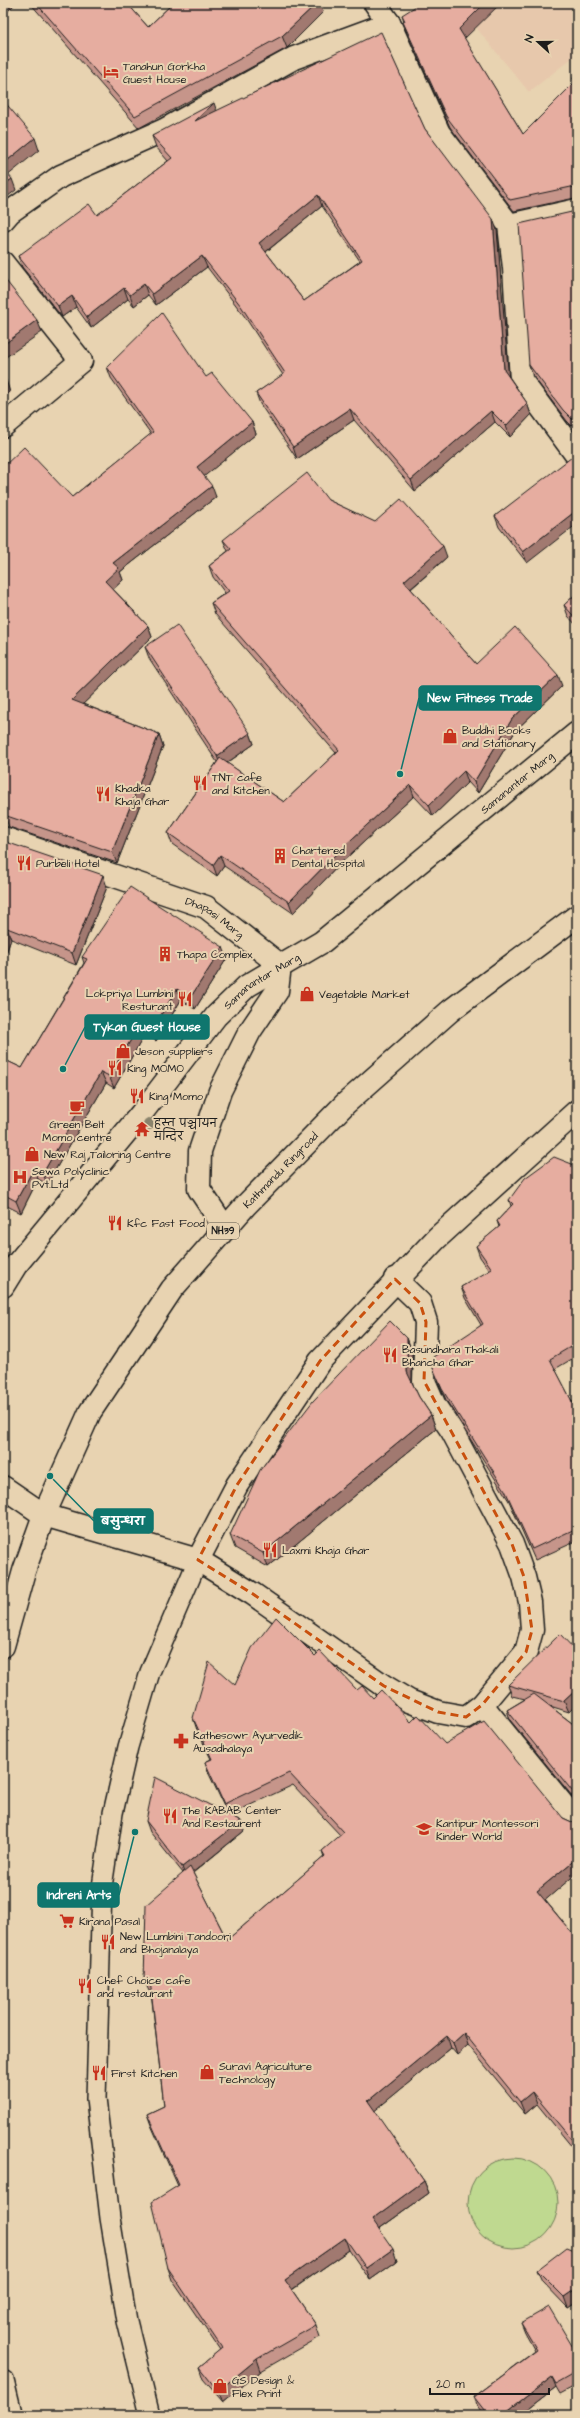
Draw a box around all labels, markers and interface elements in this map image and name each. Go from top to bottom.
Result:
north arrow [518,22,558,62]
text: N [521,33,537,45]
place label: Tanahun Gorkha Guest House [123,59,206,87]
hotel icon: Tanahun Gorkha Guest House [102,63,120,81]
callout: New Fitness Trade [419,686,541,710]
text: New Fitness Trade [427,690,533,707]
place label: Buddhi Books and Stationary [462,723,536,752]
shop icon: Buddhi Books and Stationary [441,727,459,745]
street label: Samanantar Marg [477,748,557,817]
place label: TNT cafe and Kitchen [212,770,270,798]
restaurant icon: TNT cafe and Kitchen [191,774,209,792]
place label: Khadka Khaja Ghar [115,781,169,809]
restaurant icon: Khadka Khaja Ghar [94,785,112,803]
place label: Chartered Dental Hospital [292,843,365,871]
building icon: Chartered Dental Hospital [271,847,289,865]
restaurant icon: Purbeli Hotel [15,854,33,872]
place label: Purbeli Hotel [36,856,100,871]
street label: Dhapasi Marg [183,893,248,943]
building icon: Thapa Complex [156,945,174,963]
place label: Thapa Complex [177,947,253,962]
street label: Samanantar Marg [220,949,303,1013]
shop icon: Vegetable Market [298,985,316,1003]
place label: Lokpriya Lumbini Resturant [86,986,174,1014]
place label: Vegetable Market [319,987,410,1003]
restaurant icon: Lokpriya Lumbini Resturant [176,990,194,1008]
callout: Tykan Guest House [85,1015,209,1039]
text: Tykan Guest House [92,1019,201,1037]
shop icon: Jeson suppliers [114,1042,132,1060]
place label: Jeson suppliers [135,1044,213,1059]
restaurant icon: King MOMO [106,1059,124,1077]
place label: King MOMO [127,1061,184,1077]
restaurant icon: King Momo [128,1087,146,1105]
place label: King Momo [149,1089,204,1105]
cafe icon: Green Belt Momo centre [68,1098,86,1116]
place label: हस्त पञ्चायन मन्दिर [153,1116,218,1144]
place label: Green Belt Momo centre [42,1117,112,1145]
temple icon: हस्त पञ्चायन मन्दिर [133,1120,151,1138]
street label: Kathmandu Ringroad [239,1128,322,1212]
shop icon: New Raj Tailoring Centre [23,1145,41,1163]
place label: New Raj Tailoring Centre [44,1147,171,1163]
place label: Sewa Polyclinic Pvt.Ltd [32,1164,109,1192]
hospital icon: Sewa Polyclinic Pvt.Ltd [11,1168,29,1186]
restaurant icon: Kfc Fast Food [106,1214,124,1232]
place label: Kfc Fast Food [127,1216,205,1231]
road number: NH39 [207,1223,239,1239]
place label: Basundhara Thakali Bhancha Ghar [402,1342,499,1370]
restaurant icon: Basundhara Thakali Bhancha Ghar [381,1346,399,1364]
callout: बसुन्धरा [94,1509,153,1533]
text: बसुन्धरा [100,1513,147,1530]
restaurant icon: Laxmi Khaja Ghar [261,1541,279,1559]
place label: Laxmi Khaja Ghar [282,1543,369,1558]
place label: Kathesowr Ayurvedik Ausadhalaya [193,1728,303,1757]
pharmacy icon: Kathesowr Ayurvedik Ausadhalaya [172,1732,190,1750]
place label: The KABAB Center And Restaurent [182,1803,281,1831]
restaurant icon: The KABAB Center And Restaurent [161,1807,179,1825]
place label: Kantipur Montessori Kinder World [436,1816,539,1844]
school or university icon: Kantipur Montessori Kinder World [415,1820,433,1838]
callout: Indreni Arts [38,1883,119,1907]
text: Indreni Arts [47,1887,111,1904]
supermarket icon: Kirana Pasal [58,1912,76,1930]
place label: Kirana Pasal [79,1914,140,1929]
place label: New Lumbini Tandoori and Bhojanalaya [120,1929,231,1958]
restaurant icon: New Lumbini Tandoori and Bhojanalaya [99,1933,117,1951]
place label: Chef Choice cafe and restaurant [97,1973,191,2001]
restaurant icon: Chef Choice cafe and restaurant [76,1977,94,1995]
place label: Suravi Agriculture Technology [219,2059,312,2088]
shop icon: Suravi Agriculture Technology [198,2063,216,2081]
restaurant icon: First Kitchen [90,2064,108,2082]
place label: First Kitchen [111,2066,178,2081]
scale bar [430,2370,549,2396]
place label: GS Design & Flex Print [232,2373,295,2401]
text: 20 m [436,2376,465,2393]
shop icon: GS Design & Flex Print [211,2377,229,2395]

